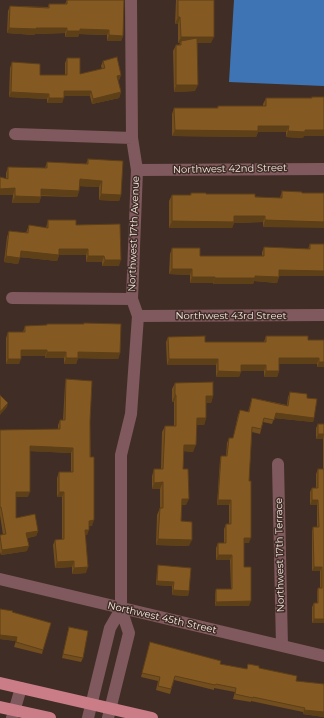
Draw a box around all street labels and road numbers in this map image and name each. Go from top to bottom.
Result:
street label: Northwest 42nd Street [173,162,287,176]
street label: Northwest 17th Avenue [126,176,142,292]
street label: Northwest 43rd Street [175,310,287,322]
street label: Northwest 17th Terrace [273,498,287,612]
street label: Northwest 45th Street [106,600,218,636]

